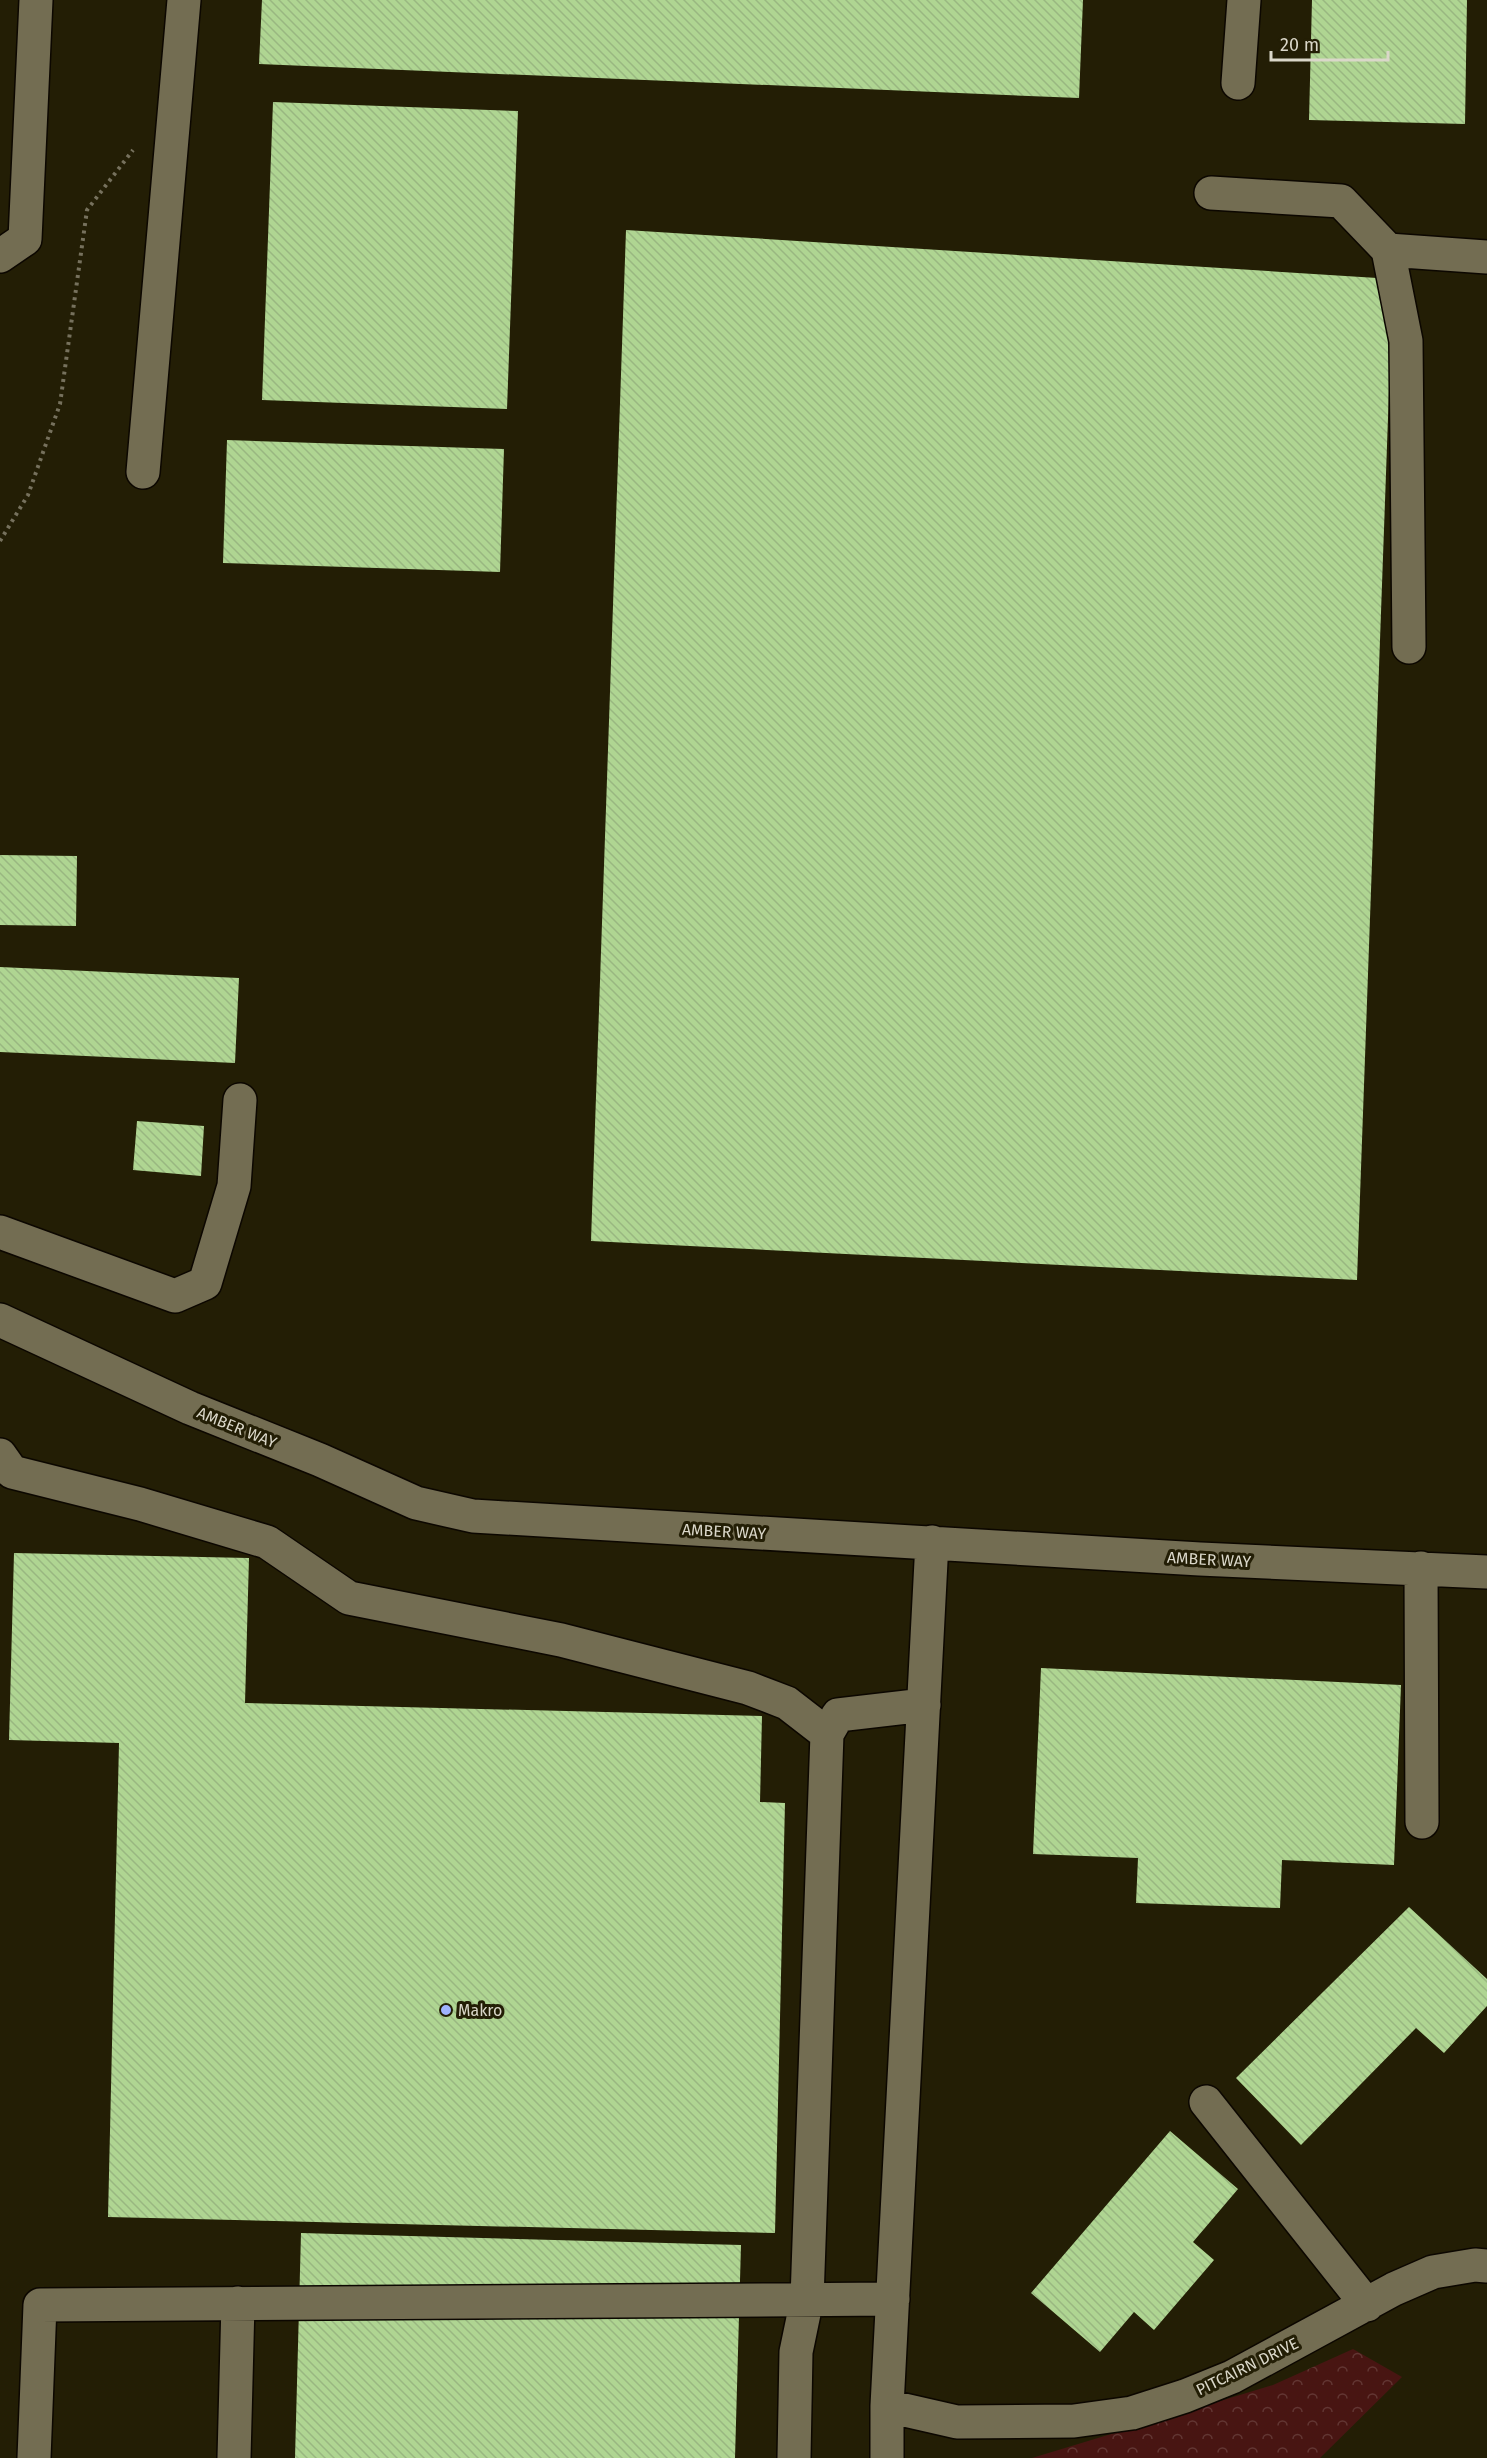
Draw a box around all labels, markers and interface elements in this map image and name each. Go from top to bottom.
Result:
scale bar [1271,24,1388,62]
text: 20 m [1280,34,1319,56]
street label: AMBER WAY [194,1403,280,1452]
street label: AMBER WAY [681,1520,767,1543]
street label: AMBER WAY [1166,1548,1252,1571]
place label: Makro [458,2001,502,2020]
marker: Makro [439,2003,453,2017]
street label: PITCAIRN DRIVE [1193,2333,1302,2399]

